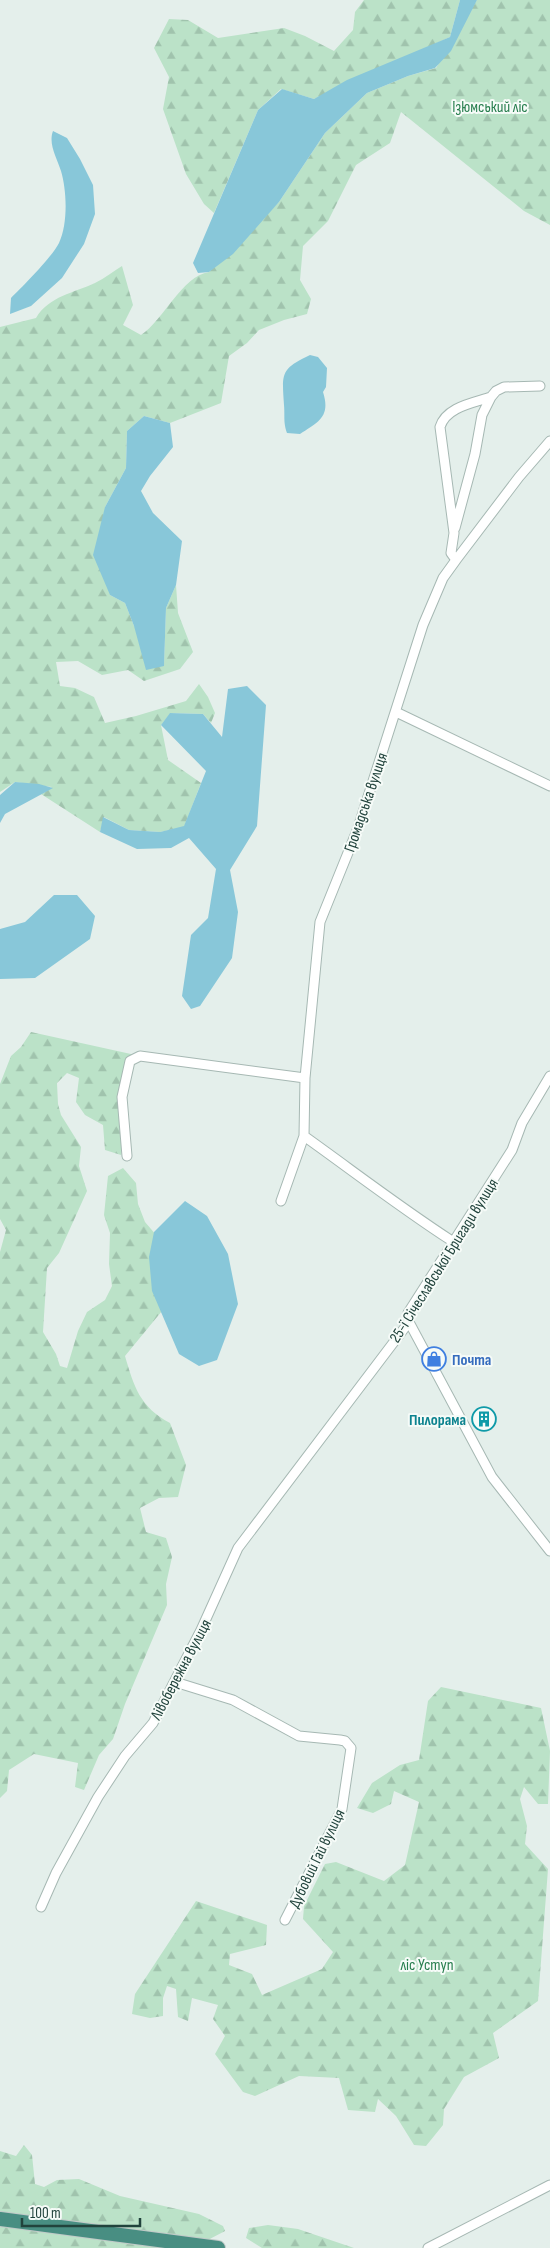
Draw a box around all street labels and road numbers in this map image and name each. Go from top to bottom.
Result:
street label: Громадська вулиця [341,750,392,855]
street label: 25-ї Січеславської Бригади вулиця [386,1175,503,1346]
street label: Лівобережна вулиця [146,1616,216,1724]
street label: Дубовий Гай вулиця [285,1806,349,1911]

